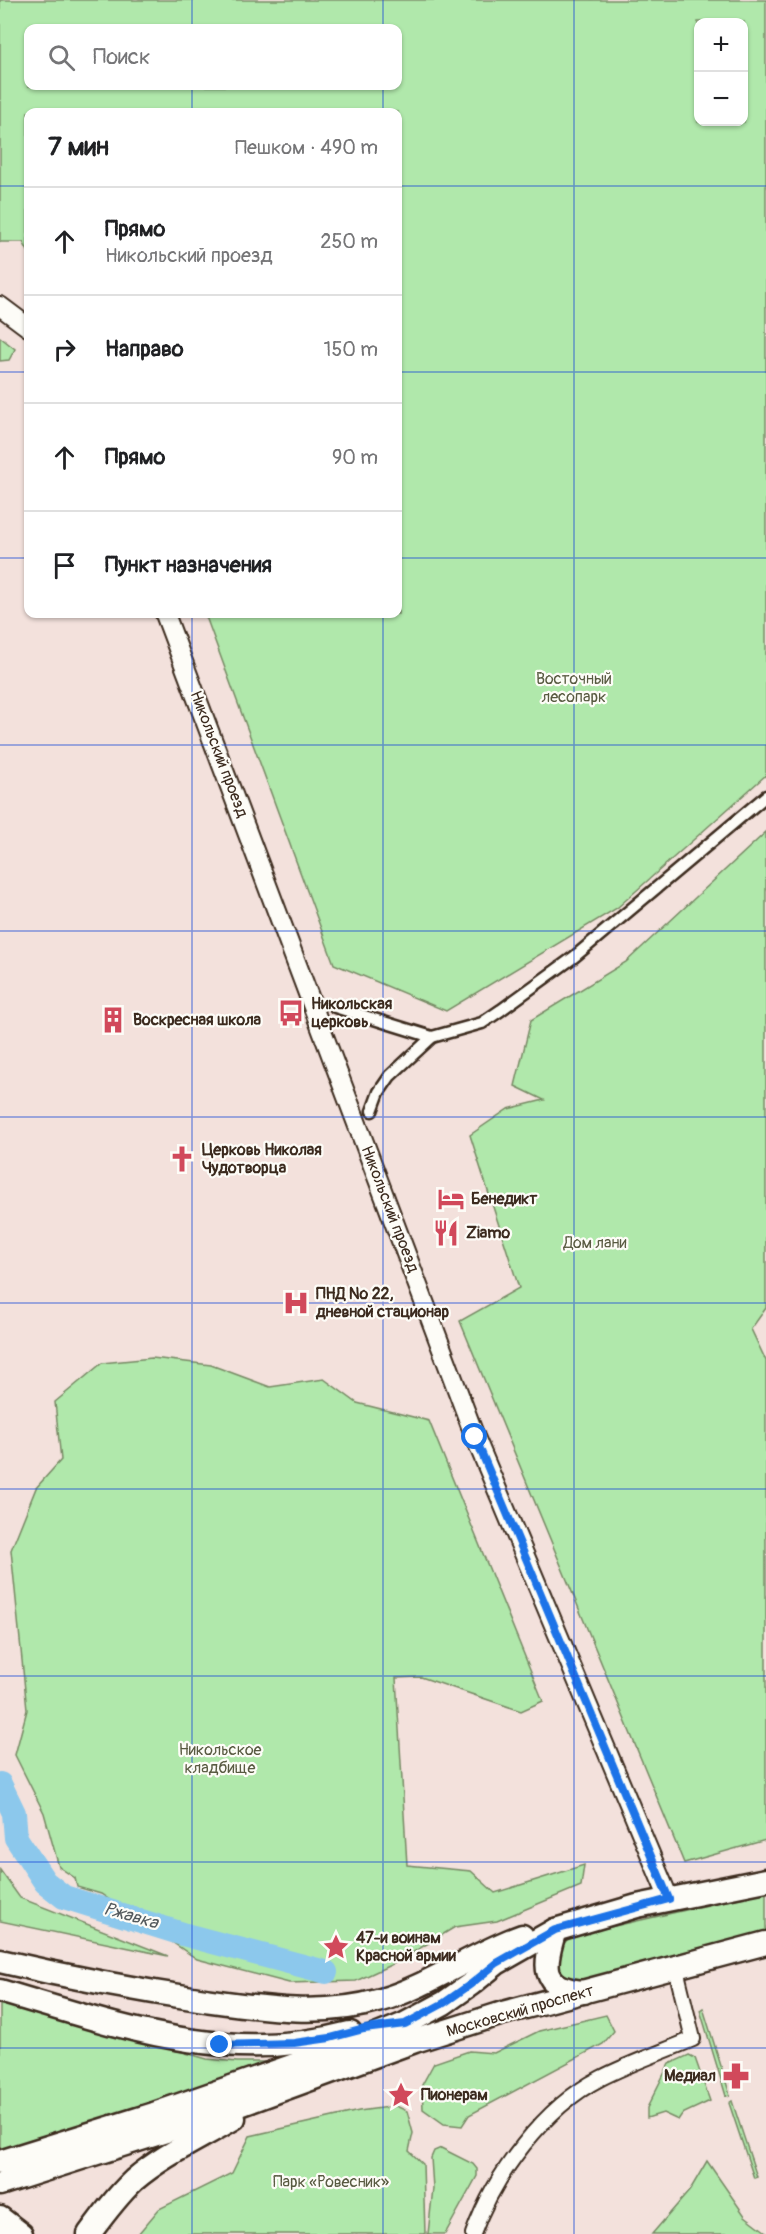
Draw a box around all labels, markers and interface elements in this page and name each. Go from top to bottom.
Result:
map controls [694,18,748,126]
button: + [694,18,748,72]
search box [24,24,402,90]
icon: search [45,41,78,74]
text: Поиск [93,43,150,71]
button: − [694,72,748,126]
text: 7 мин [48,131,109,163]
text: Пешком · 490 m [235,135,378,160]
text: Прямо [105,215,165,243]
icon: ahead [48,225,81,258]
text: 250 m [320,229,378,254]
text: Никольский проезд [105,243,273,268]
icon: right [48,333,81,366]
text: Направо [105,335,184,363]
text: 150 m [324,337,378,362]
icon: ahead [48,441,81,474]
text: Прямо [105,443,165,471]
text: 90 m [332,445,378,470]
icon: arrive [48,549,81,582]
text: Пункт назначения [105,551,272,579]
park label: Восточный лесопарк [536,669,612,707]
street label: Никольский проезд [186,688,252,821]
place label: Никольская церковь [311,994,393,1032]
bus stop icon: Никольская церковь [276,998,306,1028]
building icon: Воскресная школа [98,1005,128,1035]
place label: Воскресная школа [133,1010,262,1030]
place label: Церковь Николая Чудотворца [202,1140,322,1178]
street label: Никольский проезд [357,1143,423,1276]
church icon: Церковь Николая Чудотворца [167,1144,197,1174]
hotel icon: Бенедикт [436,1184,466,1214]
place label: Бенедикт [471,1189,538,1209]
restaurant icon: Ziamo [431,1218,461,1248]
place label: Ziamo [466,1223,510,1243]
park label: Дом лани [562,1233,627,1253]
place label: ПНД № 22, дневной стационар [315,1284,450,1322]
hospital icon: ПНД № 22, дневной стационар [281,1288,311,1318]
route start [461,1423,487,1449]
park label: Никольское кладбище [179,1740,261,1778]
water label: Ржавка [101,1897,162,1935]
place label: 47-и воинам Красной армии [356,1928,457,1966]
place icon: 47-и воинам Красной армии [321,1932,351,1962]
street label: Московский проспект [444,1980,596,2042]
route end [206,2031,232,2057]
pharmacy icon: Медиал [721,2061,751,2091]
place label: Медиал [664,2066,716,2086]
place icon: Пионерам [386,2080,416,2110]
place label: Пионерам [421,2085,488,2105]
park label: Парк «Ровесник» [273,2172,389,2192]

